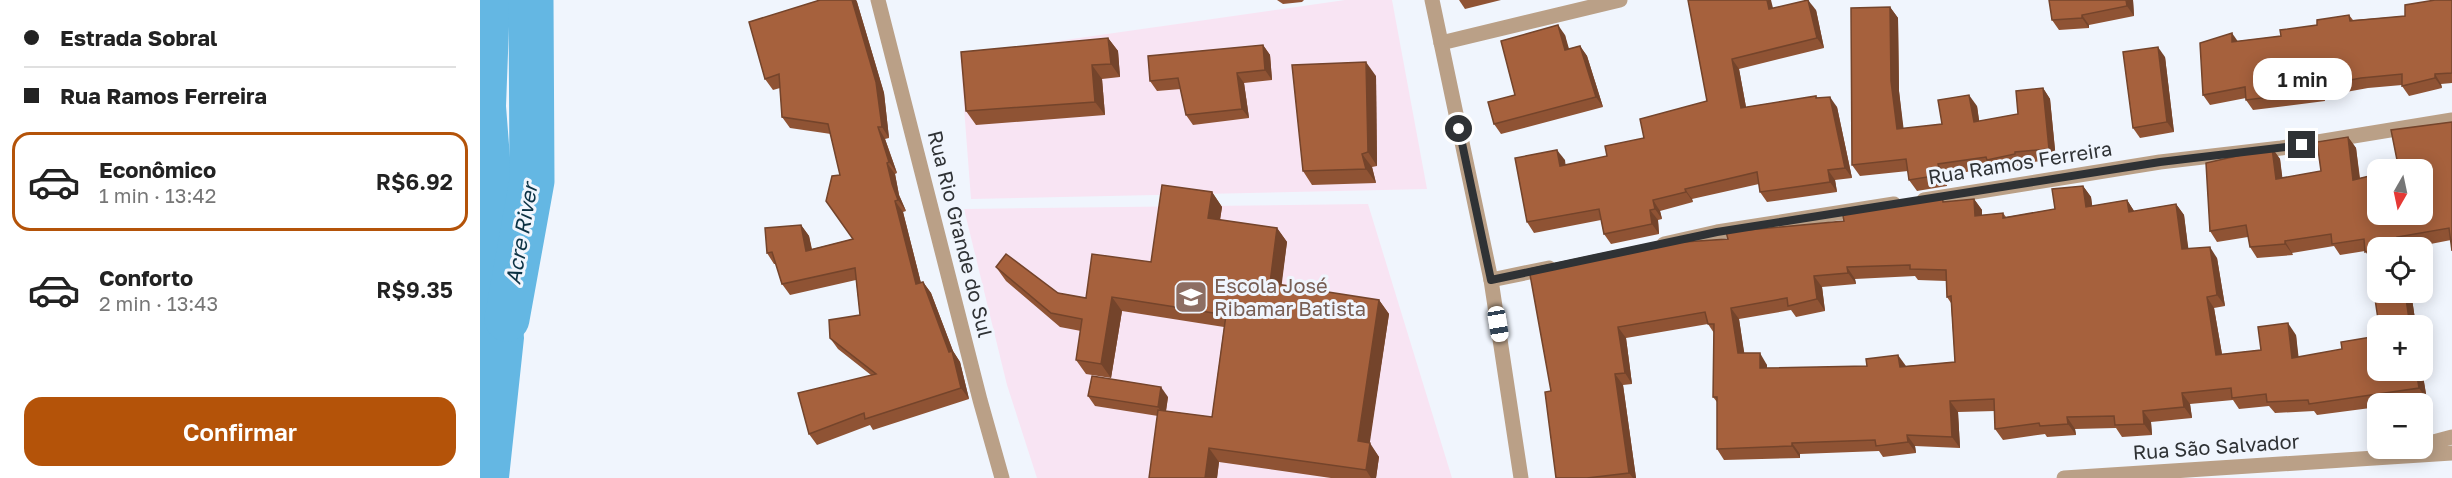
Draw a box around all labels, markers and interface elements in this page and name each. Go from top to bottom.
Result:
text: Estrada Sobral [60,24,217,51]
callout: 1 min [2252,58,2352,100]
text: 1 min [2277,67,2328,91]
text: Rua Ramos Ferreira [60,82,267,109]
route start [1445,115,1472,142]
street label: Rua Rio Grande do Sul [924,128,998,340]
route end [2288,131,2315,158]
street label: Rua Ramos Ferreira [1926,136,2114,188]
icon: car [27,155,81,209]
text: Econômico [99,156,216,183]
north arrow [2367,159,2433,225]
map controls [2367,159,2433,459]
text: R$6.92 [376,168,453,195]
water label: Acre River [499,178,543,286]
text: 1 min · 13:42 [99,183,216,207]
button: locate [2367,237,2433,303]
icon: car [27,263,81,317]
text: Conforto [99,264,193,291]
place label: Escola José Ribamar Batista [1214,273,1366,320]
text: R$9.35 [376,276,453,303]
school or university icon: Escola José Ribamar Batista [1173,279,1209,315]
text: 2 min · 13:43 [99,291,218,315]
car [1486,305,1510,343]
button: + [2367,315,2433,381]
button: − [2367,393,2433,459]
button: Confirmar [24,397,456,466]
street label: Rua São Salvador [2132,428,2300,464]

